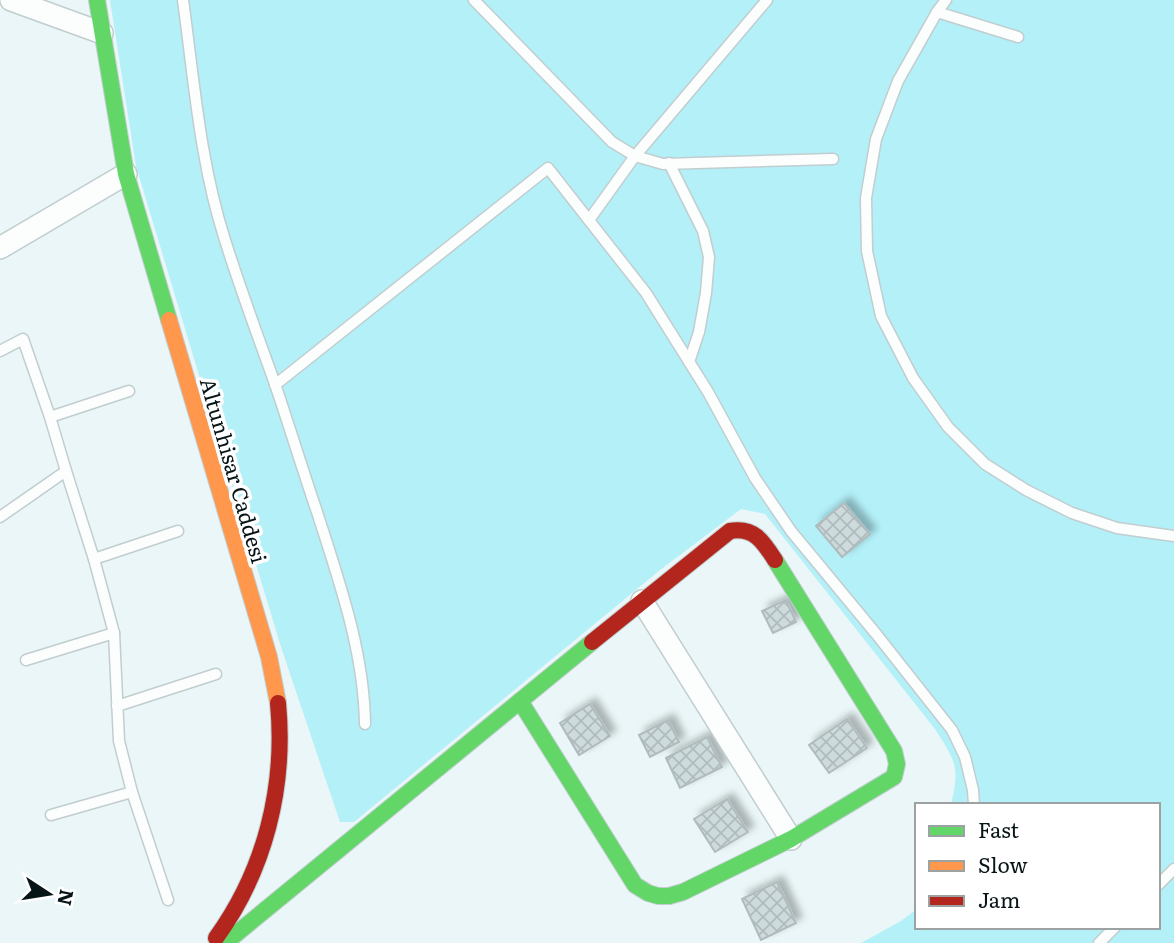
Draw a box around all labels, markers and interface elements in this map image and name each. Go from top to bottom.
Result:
street label: Altunhisar Caddesi [194,374,276,566]
legend [915,803,1160,929]
text: Fast [978,813,1019,844]
text: Slow [978,848,1028,879]
north arrow [14,859,84,929]
text: Jam [978,883,1020,914]
text: N [51,887,82,909]

